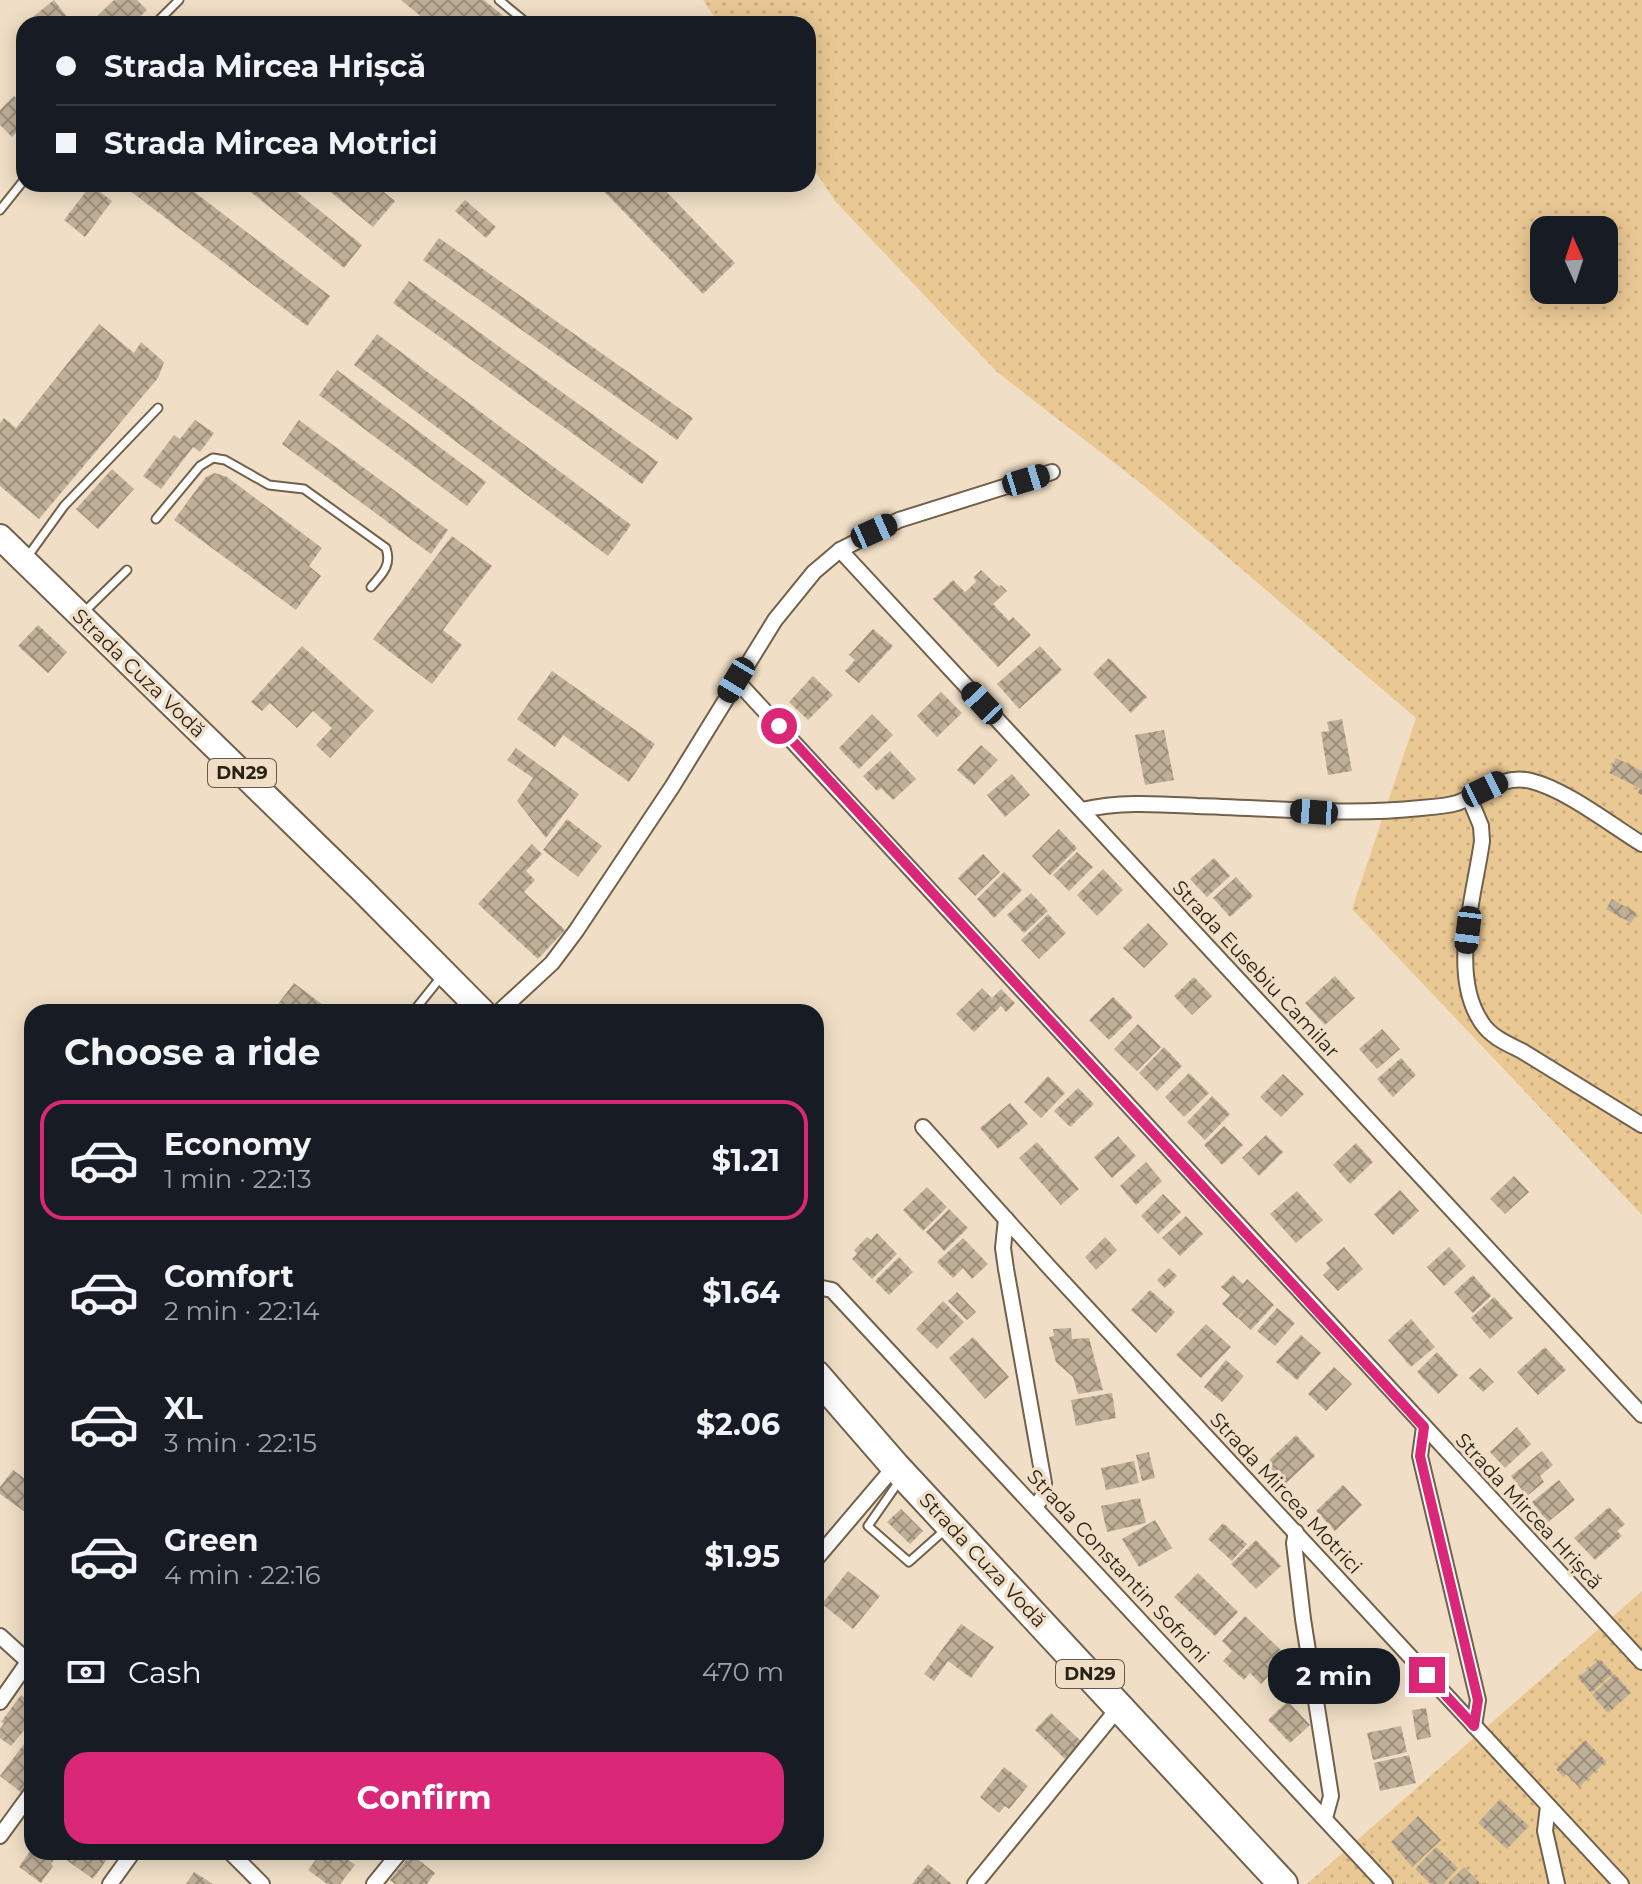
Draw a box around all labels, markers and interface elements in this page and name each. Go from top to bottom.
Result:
text: Strada Mircea Hrișcă [104,48,426,85]
text: Strada Mircea Motrici [104,125,438,162]
north arrow [1530,216,1618,304]
map controls [1530,216,1618,304]
car [1000,462,1052,498]
car [847,510,901,552]
street label: Strada Cuza Vodă [68,603,210,743]
car [713,653,759,707]
car [957,677,1007,729]
route start [761,708,797,744]
road number: DN29 [208,759,276,787]
car [1458,768,1512,810]
car [1289,798,1339,826]
street label: Strada Eusebiu Camilar [1168,875,1344,1063]
car [1453,905,1483,955]
text: Choose a ride [64,1030,321,1074]
icon: car [68,1124,140,1196]
text: Economy [164,1126,311,1163]
text: $1.21 [712,1142,780,1179]
text: 1 min · 22:13 [164,1163,312,1195]
icon: car [68,1256,140,1328]
text: Comfort [164,1258,294,1295]
text: $1.64 [702,1274,780,1311]
text: 2 min · 22:14 [164,1295,320,1327]
icon: car [68,1388,140,1460]
text: XL [164,1390,203,1427]
text: $2.06 [696,1406,780,1443]
street label: Strada Mircea Motrici [1205,1407,1367,1579]
text: 3 min · 22:15 [164,1427,317,1459]
street label: Strada Mircea Hrișcă [1450,1428,1608,1595]
street label: Strada Constantin Sofroni [1022,1464,1214,1668]
street label: Strada Cuza Vodă [914,1488,1052,1632]
icon: car [68,1520,140,1592]
text: Green [164,1522,258,1559]
text: $1.95 [705,1538,780,1575]
text: 4 min · 22:16 [164,1559,321,1591]
callout: 2 min [1267,1647,1399,1703]
icon: cash [64,1650,108,1694]
text: Cash [128,1654,202,1691]
text: 470 m [702,1656,784,1688]
route end [1409,1657,1445,1693]
road number: DN29 [1056,1660,1124,1688]
text: 2 min [1296,1660,1372,1692]
button: Confirm [64,1752,784,1844]

